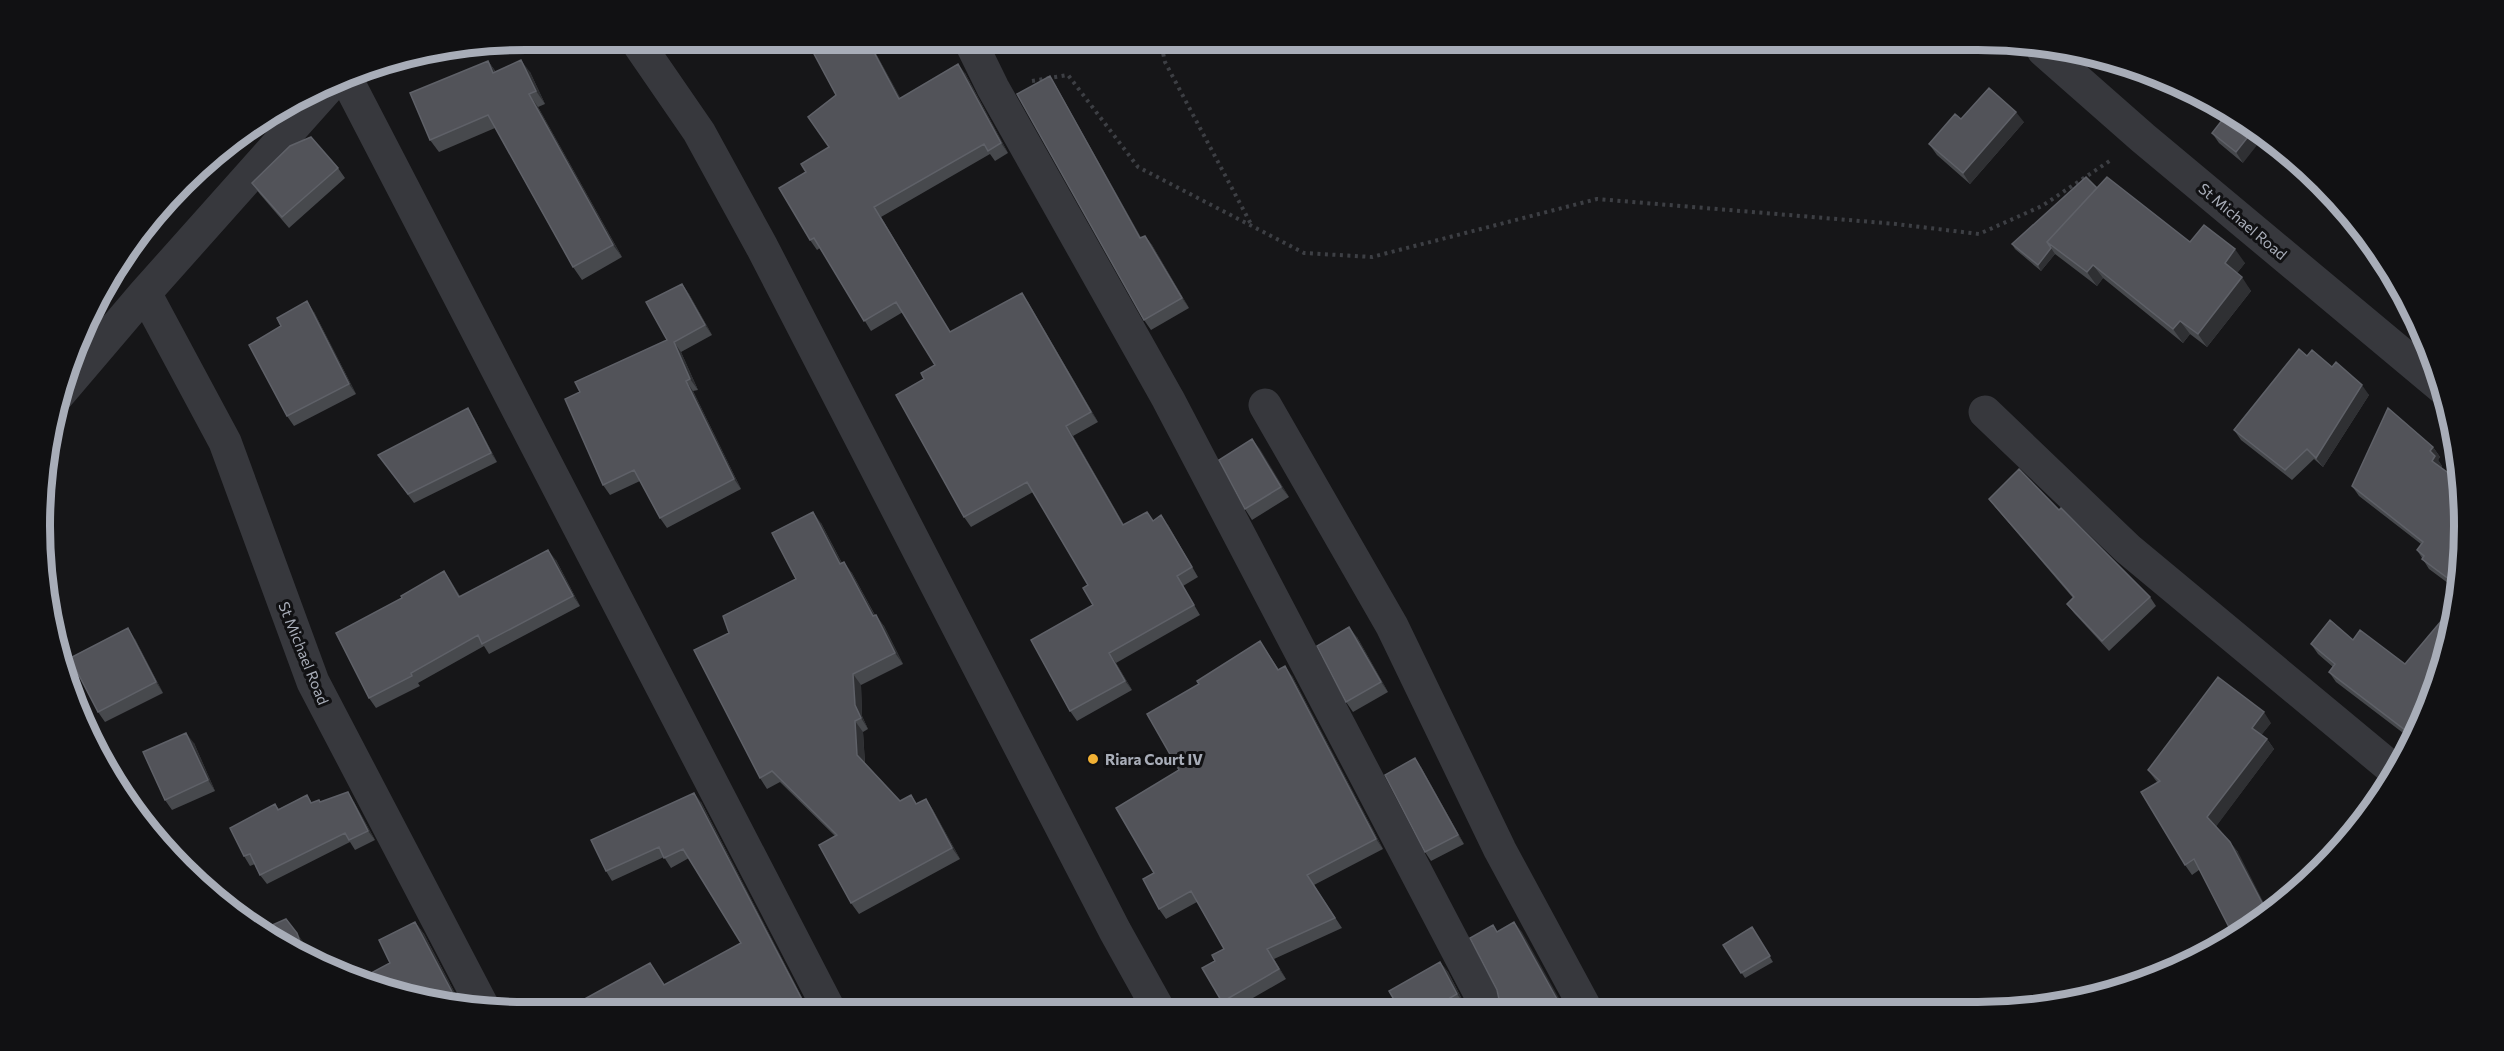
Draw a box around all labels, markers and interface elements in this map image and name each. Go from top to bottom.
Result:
street label: St Michael Road [2195,179,2291,263]
street label: St Michael Road [275,599,333,707]
place label: Riara Court IV [1105,750,1203,768]
marker: Riara Court IV [1086,752,1100,766]

